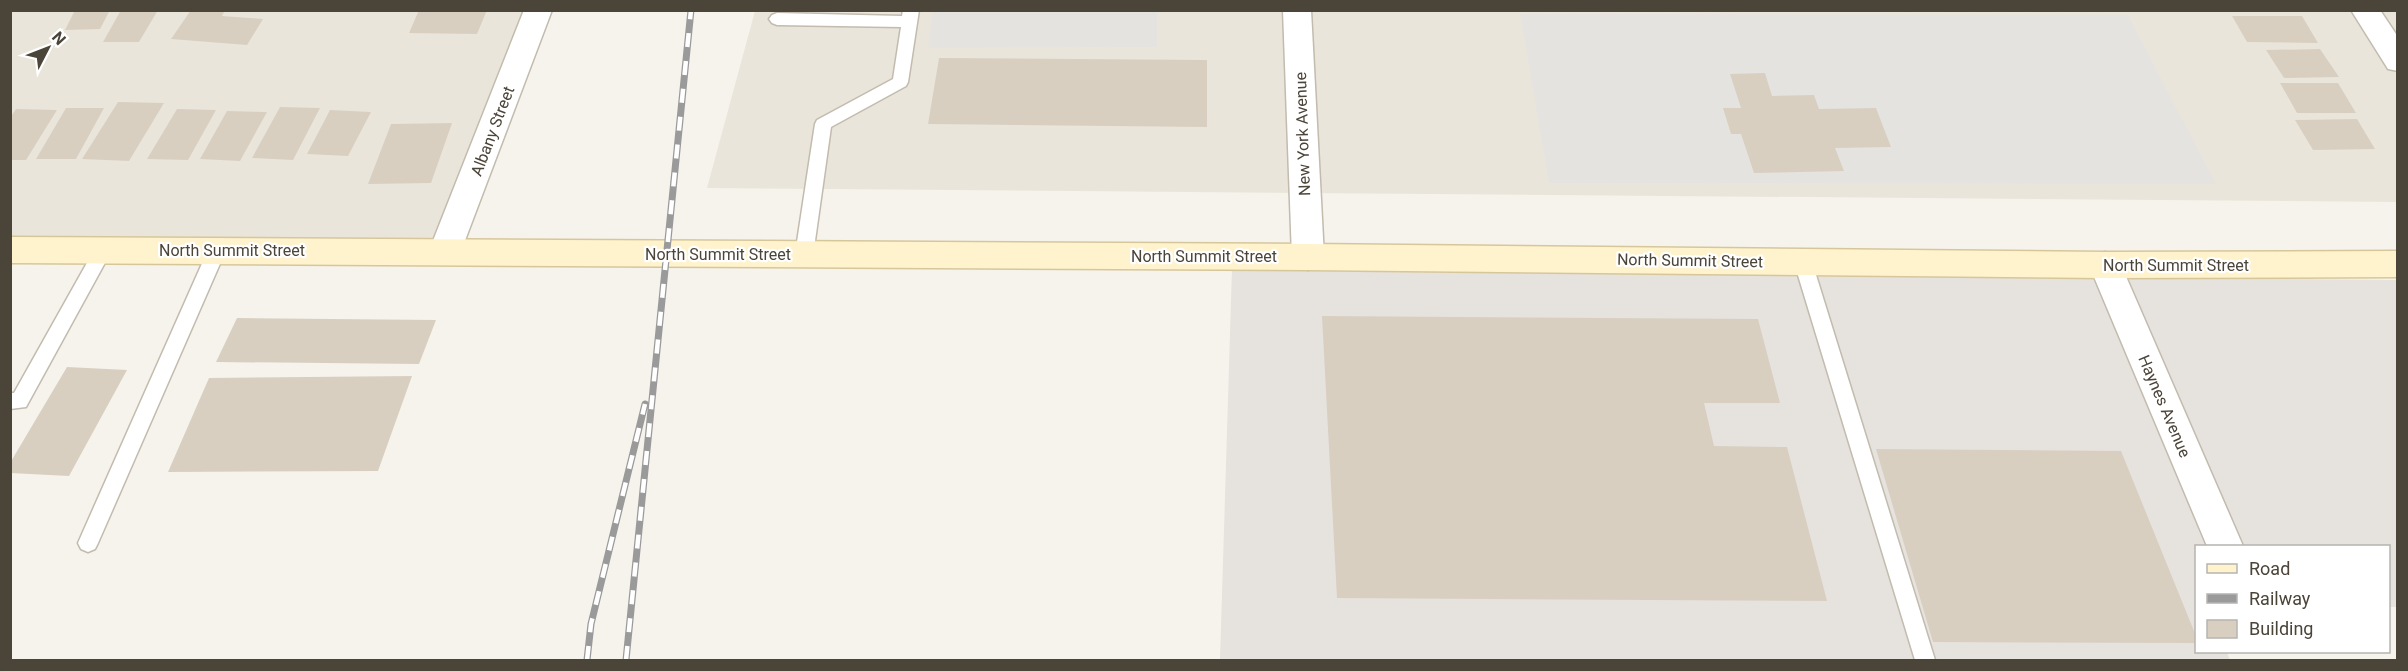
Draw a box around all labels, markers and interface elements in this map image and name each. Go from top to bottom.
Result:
north arrow [18,18,78,78]
text: N [48,28,70,49]
street label: New York Avenue [1291,72,1314,196]
street label: Albany Street [467,84,518,179]
street label: North Summit Street [159,241,305,260]
street label: North Summit Street [645,245,791,264]
street label: North Summit Street [1131,247,1277,266]
street label: North Summit Street [1617,250,1763,271]
street label: North Summit Street [2103,256,2249,275]
street label: Haynes Avenue [2134,352,2195,460]
legend [2195,545,2390,653]
text: Road [2249,558,2290,579]
text: Railway [2249,588,2311,609]
text: Building [2249,618,2313,639]

